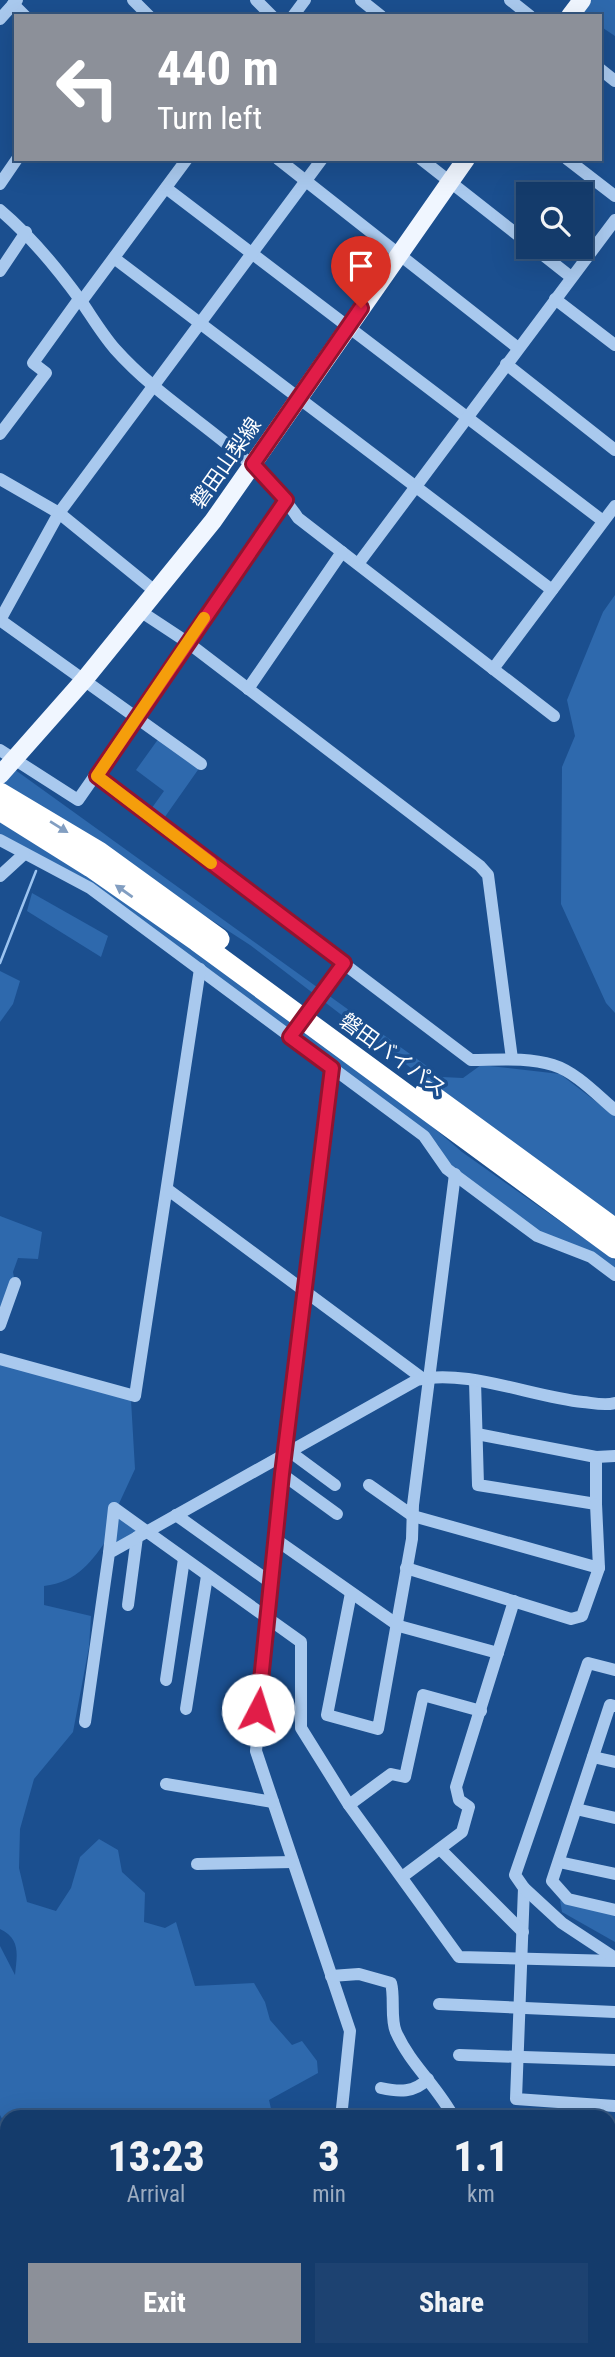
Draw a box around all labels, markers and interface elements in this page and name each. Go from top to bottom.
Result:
text: 440 m [157,40,279,97]
icon: left [42,42,133,133]
text: Turn left [157,99,262,137]
map controls [516,182,593,259]
button: search [516,182,593,259]
pin [331,236,391,308]
icon: arrive [342,247,380,285]
street label: 磐田山梨線 [186,413,266,513]
one-way arrow [49,821,68,834]
one-way arrow [115,884,133,898]
street label: 磐田バイパス [335,1008,451,1102]
position arrow [221,1673,295,1747]
text: 13:23 [107,2132,205,2181]
text: 3 [318,2132,340,2181]
text: 1.1 [453,2132,509,2181]
text: Arrival [127,2181,185,2208]
text: min [312,2181,346,2208]
text: km [467,2181,495,2208]
button: Exit [28,2263,301,2343]
button: Share [315,2263,588,2343]

